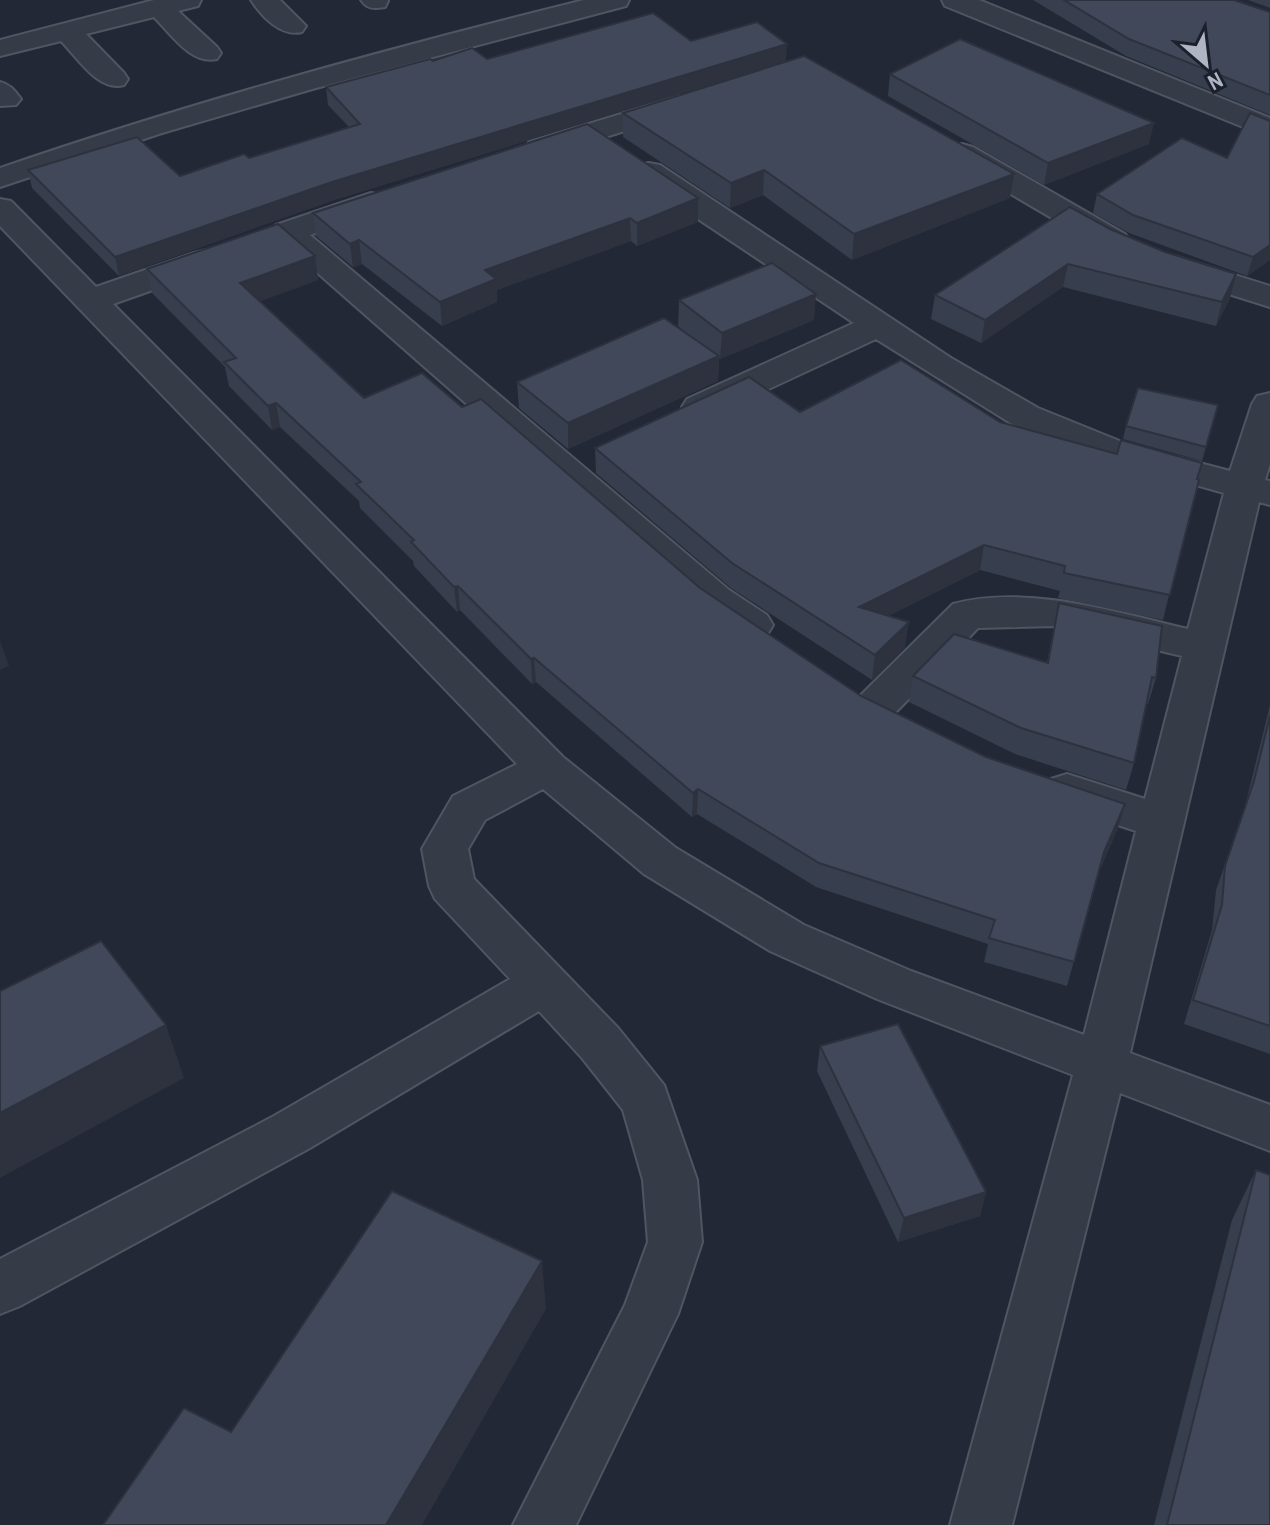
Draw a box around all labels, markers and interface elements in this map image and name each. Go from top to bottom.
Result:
north arrow [1166,24,1246,104]
text: N [1203,65,1228,98]

